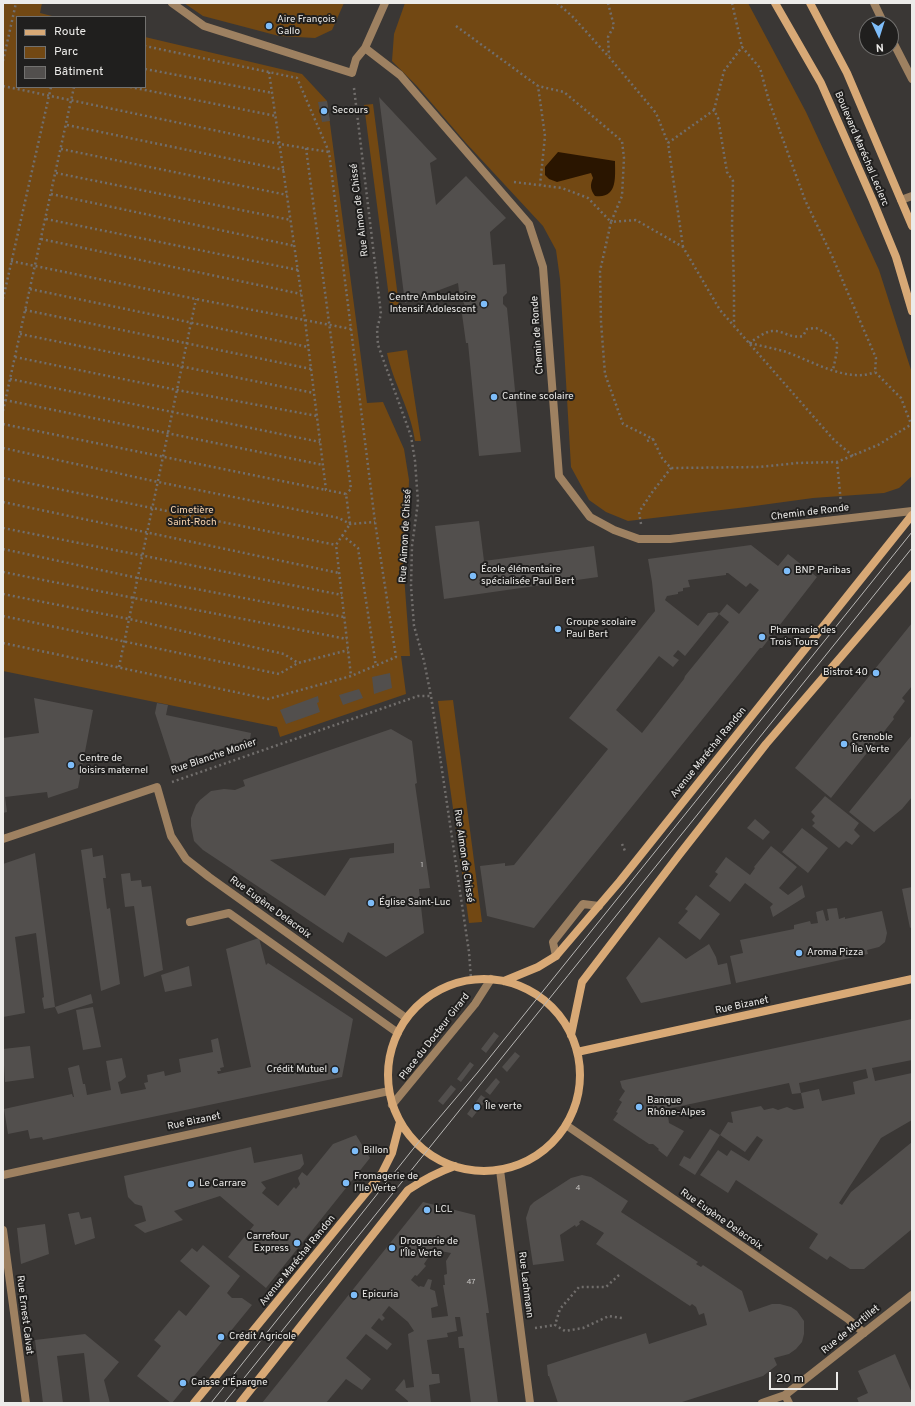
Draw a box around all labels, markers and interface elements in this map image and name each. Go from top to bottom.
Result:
place label: Aire François Gallo [277,14,335,38]
legend [16,16,146,88]
north arrow [859,16,899,56]
marker: Aire François Gallo [264,21,274,31]
text: Route [54,24,86,40]
text: N [875,40,884,54]
text: Parc [54,44,78,60]
text: Bâtiment [54,64,104,80]
street label: Boulevard Maréchal Leclerc [831,90,891,208]
place label: Secours [332,105,368,117]
marker: Secours [319,106,329,116]
street label: Rue Aimon de Chissé [348,163,372,257]
place label: Centre Ambulatoire Intensif Adolescent [389,292,476,316]
street label: Chemin de Ronde [529,295,547,375]
marker: Centre Ambulatoire Intensif Adolescent [479,299,489,309]
place label: Cantine scolaire [502,391,574,403]
marker: Cantine scolaire [489,392,499,402]
street label: Rue Aimon de Chissé [398,489,414,583]
street label: Chemin de Ronde [770,502,850,524]
park label: Cimetière Saint-Roch [167,505,217,528]
place label: École élémentaire spécialisée Paul Bert [481,564,574,588]
place label: BNP Paribas [795,565,851,577]
marker: BNP Paribas [782,566,792,576]
marker: École élémentaire spécialisée Paul Bert [468,571,478,581]
place label: Groupe scolaire Paul Bert [566,617,636,640]
marker: Groupe scolaire Paul Bert [553,624,563,634]
place label: Pharmacie des Trois Tours [770,625,836,648]
marker: Pharmacie des Trois Tours [757,632,767,642]
place label: Bistrot 40 [823,667,868,679]
marker: Bistrot 40 [871,668,881,678]
street label: Avenue Maréchal Randon [669,705,749,801]
place label: Grenoble Île Verte [852,732,893,756]
street label: Rue Blanche Monier [170,737,258,777]
marker: Grenoble Île Verte [839,739,849,749]
place label: Centre de loisirs maternel [79,753,148,776]
marker: Centre de loisirs maternel [66,760,76,770]
street label: Rue Aimon de Chissé [451,809,475,903]
house number: 1 [421,860,423,870]
street label: Rue Eugène Delacroix [227,874,313,942]
place label: Église Saint-Luc [379,897,450,909]
marker: Église Saint-Luc [366,898,376,908]
place label: Aroma Pizza [807,947,863,959]
marker: Aroma Pizza [794,948,804,958]
street label: Place du Docteur Girard [397,991,473,1083]
street label: Rue Bizanet [714,994,770,1018]
place label: Crédit Mutuel [266,1064,327,1076]
marker: Crédit Mutuel [330,1065,340,1075]
place label: Banque Rhône-Alpes [647,1095,705,1118]
place label: Île verte [485,1101,522,1113]
marker: Île verte [472,1102,482,1112]
marker: Banque Rhône-Alpes [634,1102,644,1112]
street label: Rue Bizanet [166,1110,222,1134]
place label: Billon [363,1145,388,1157]
marker: Billon [350,1146,360,1156]
place label: Fromagerie de l'Ile Verte [354,1171,418,1194]
place label: Le Carrare [199,1178,246,1190]
marker: Fromagerie de l'Ile Verte [341,1178,351,1188]
marker: Le Carrare [186,1179,196,1189]
house number: 4 [576,1183,580,1193]
street label: Rue Eugène Delacroix [677,1187,765,1253]
place label: LCL [435,1204,452,1216]
marker: LCL [422,1205,432,1215]
street label: Avenue Maréchal Randon [258,1213,338,1309]
place label: Carrefour Express [246,1231,289,1254]
place label: Droguerie de l'Île Verte [400,1236,458,1260]
marker: Carrefour Express [292,1238,302,1248]
marker: Droguerie de l'Île Verte [387,1243,397,1253]
street label: Rue Lachmann [515,1251,535,1319]
street label: Rue Ernest Calvat [13,1275,35,1355]
house number: 47 [466,1277,476,1287]
place label: Epicuria [362,1289,398,1301]
marker: Epicuria [349,1290,359,1300]
street label: Rue de Mortillet [820,1303,882,1357]
place label: Crédit Agricole [229,1331,296,1343]
marker: Crédit Agricole [216,1332,226,1342]
scale bar [771,1364,840,1390]
text: 20 m [776,1371,804,1387]
place label: Caisse d'Épargne [191,1377,268,1389]
marker: Caisse d'Épargne [178,1378,188,1388]

